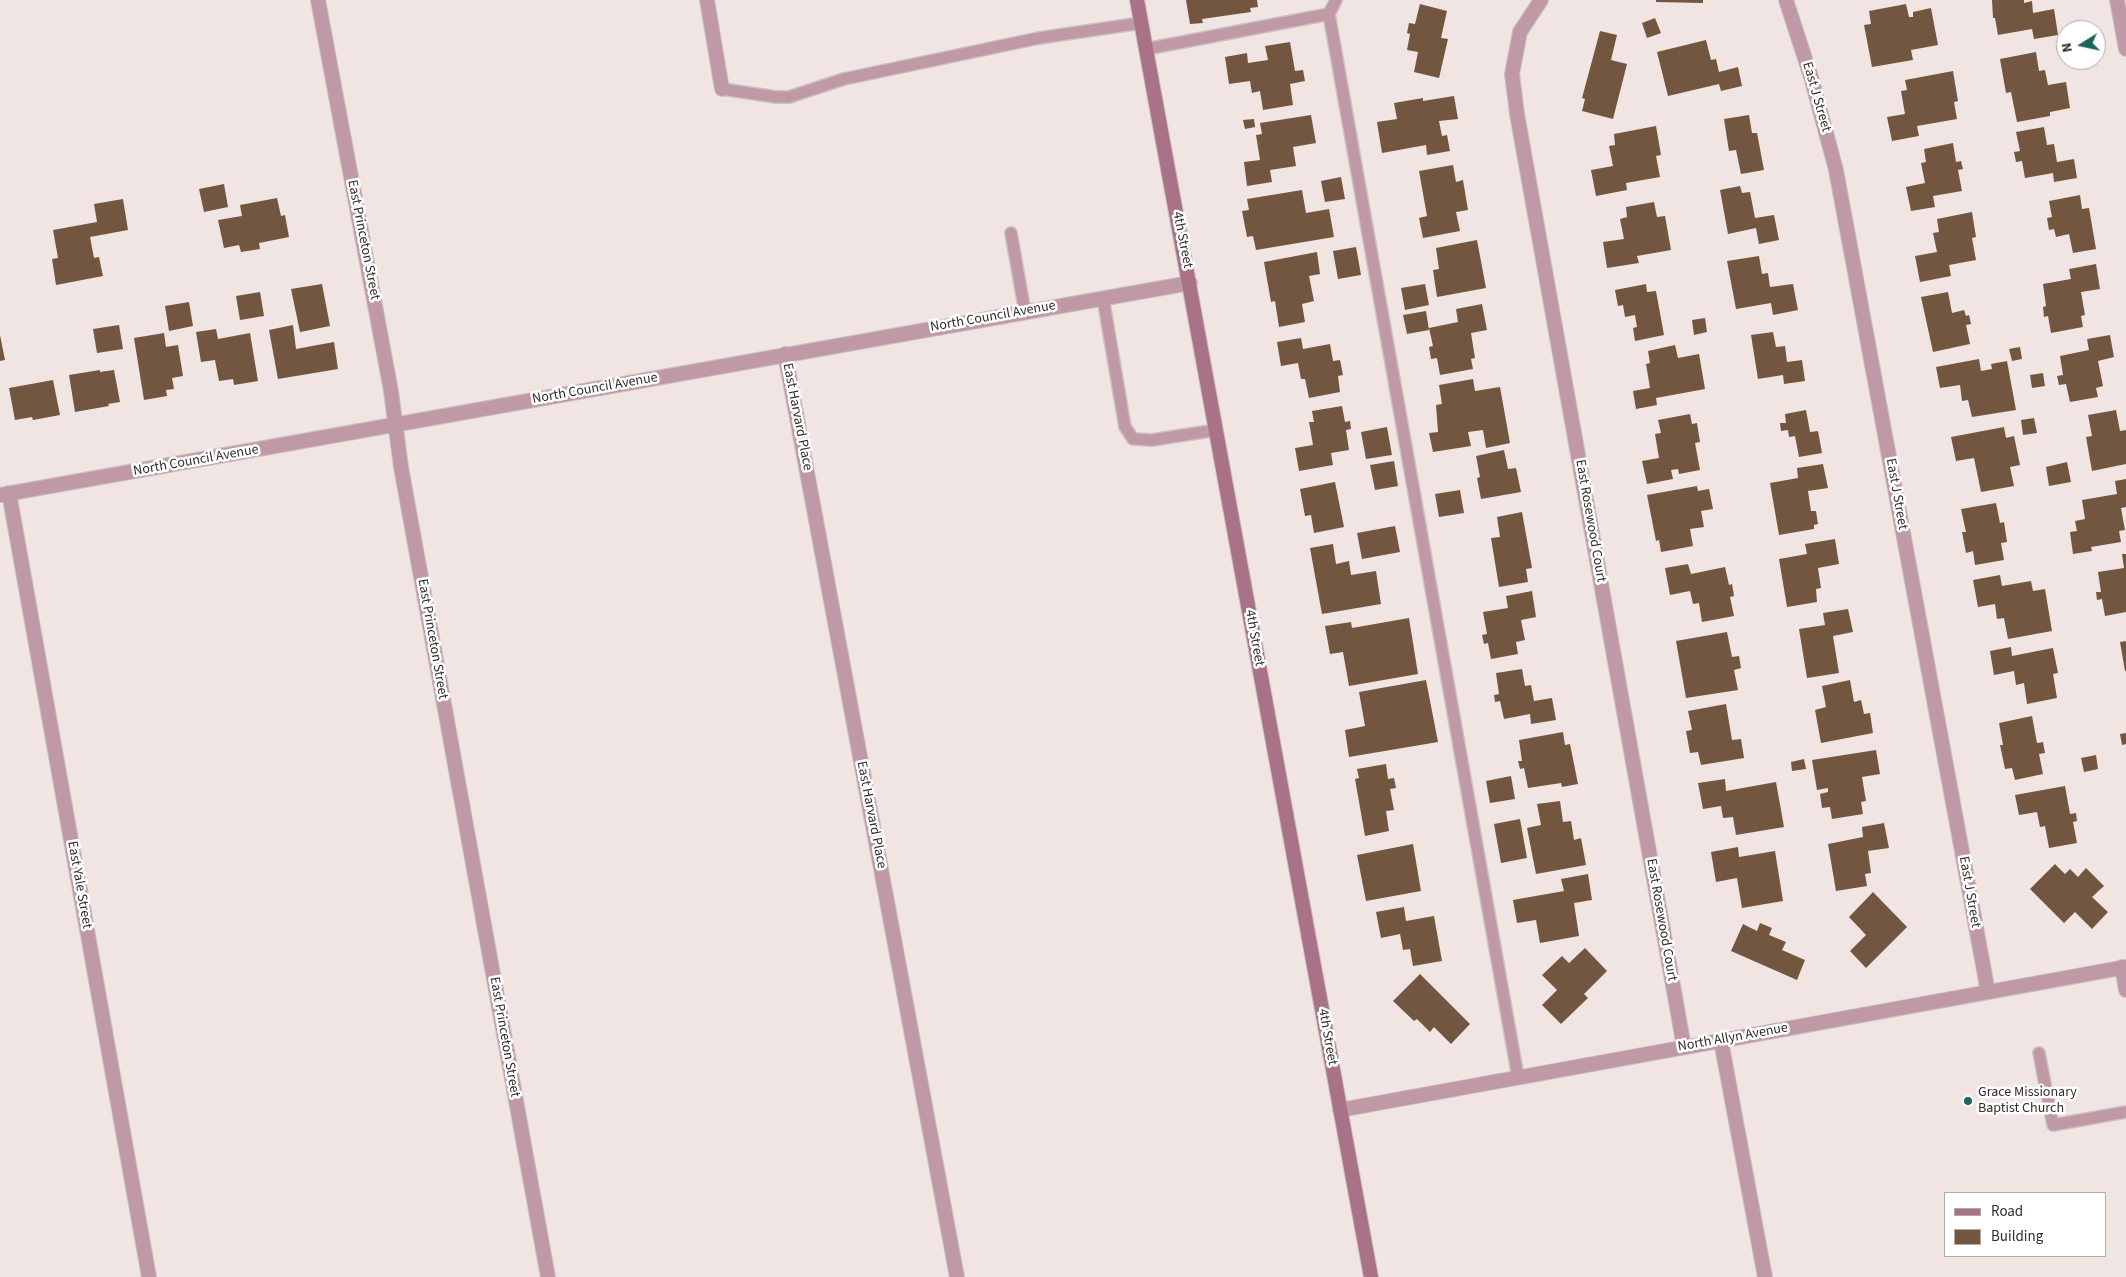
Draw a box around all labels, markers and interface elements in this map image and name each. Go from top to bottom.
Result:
north arrow [2056,20,2106,70]
text: N [2057,41,2078,54]
street label: East J Street [1798,60,1834,134]
street label: East Princeton Street [343,179,383,301]
street label: 4th Street [1168,210,1196,270]
street label: North Council Avenue [929,298,1057,336]
street label: East Harvard Place [778,362,816,472]
street label: North Council Avenue [531,370,659,408]
street label: North Council Avenue [132,442,260,480]
street label: East J Street [1881,457,1911,531]
street label: East Rosewood Court [1571,458,1609,584]
street label: East Princeton Street [413,577,451,701]
street label: 4th Street [1241,608,1267,668]
street label: East Harvard Place [852,760,890,870]
street label: East Yale Street [63,840,95,930]
street label: East J Street [1954,855,1984,929]
street label: East Rosewood Court [1642,857,1680,983]
street label: East Princeton Street [485,975,523,1099]
street label: 4th Street [1314,1007,1340,1067]
street label: North Allyn Avenue [1677,1020,1789,1056]
place label: Grace Missionary Baptist Church [1978,1085,2077,1118]
marker: Grace Missionary Baptist Church [1962,1095,1974,1107]
legend [1944,1192,2106,1257]
text: Road [1991,1201,2023,1222]
text: Building [1991,1226,2043,1247]

